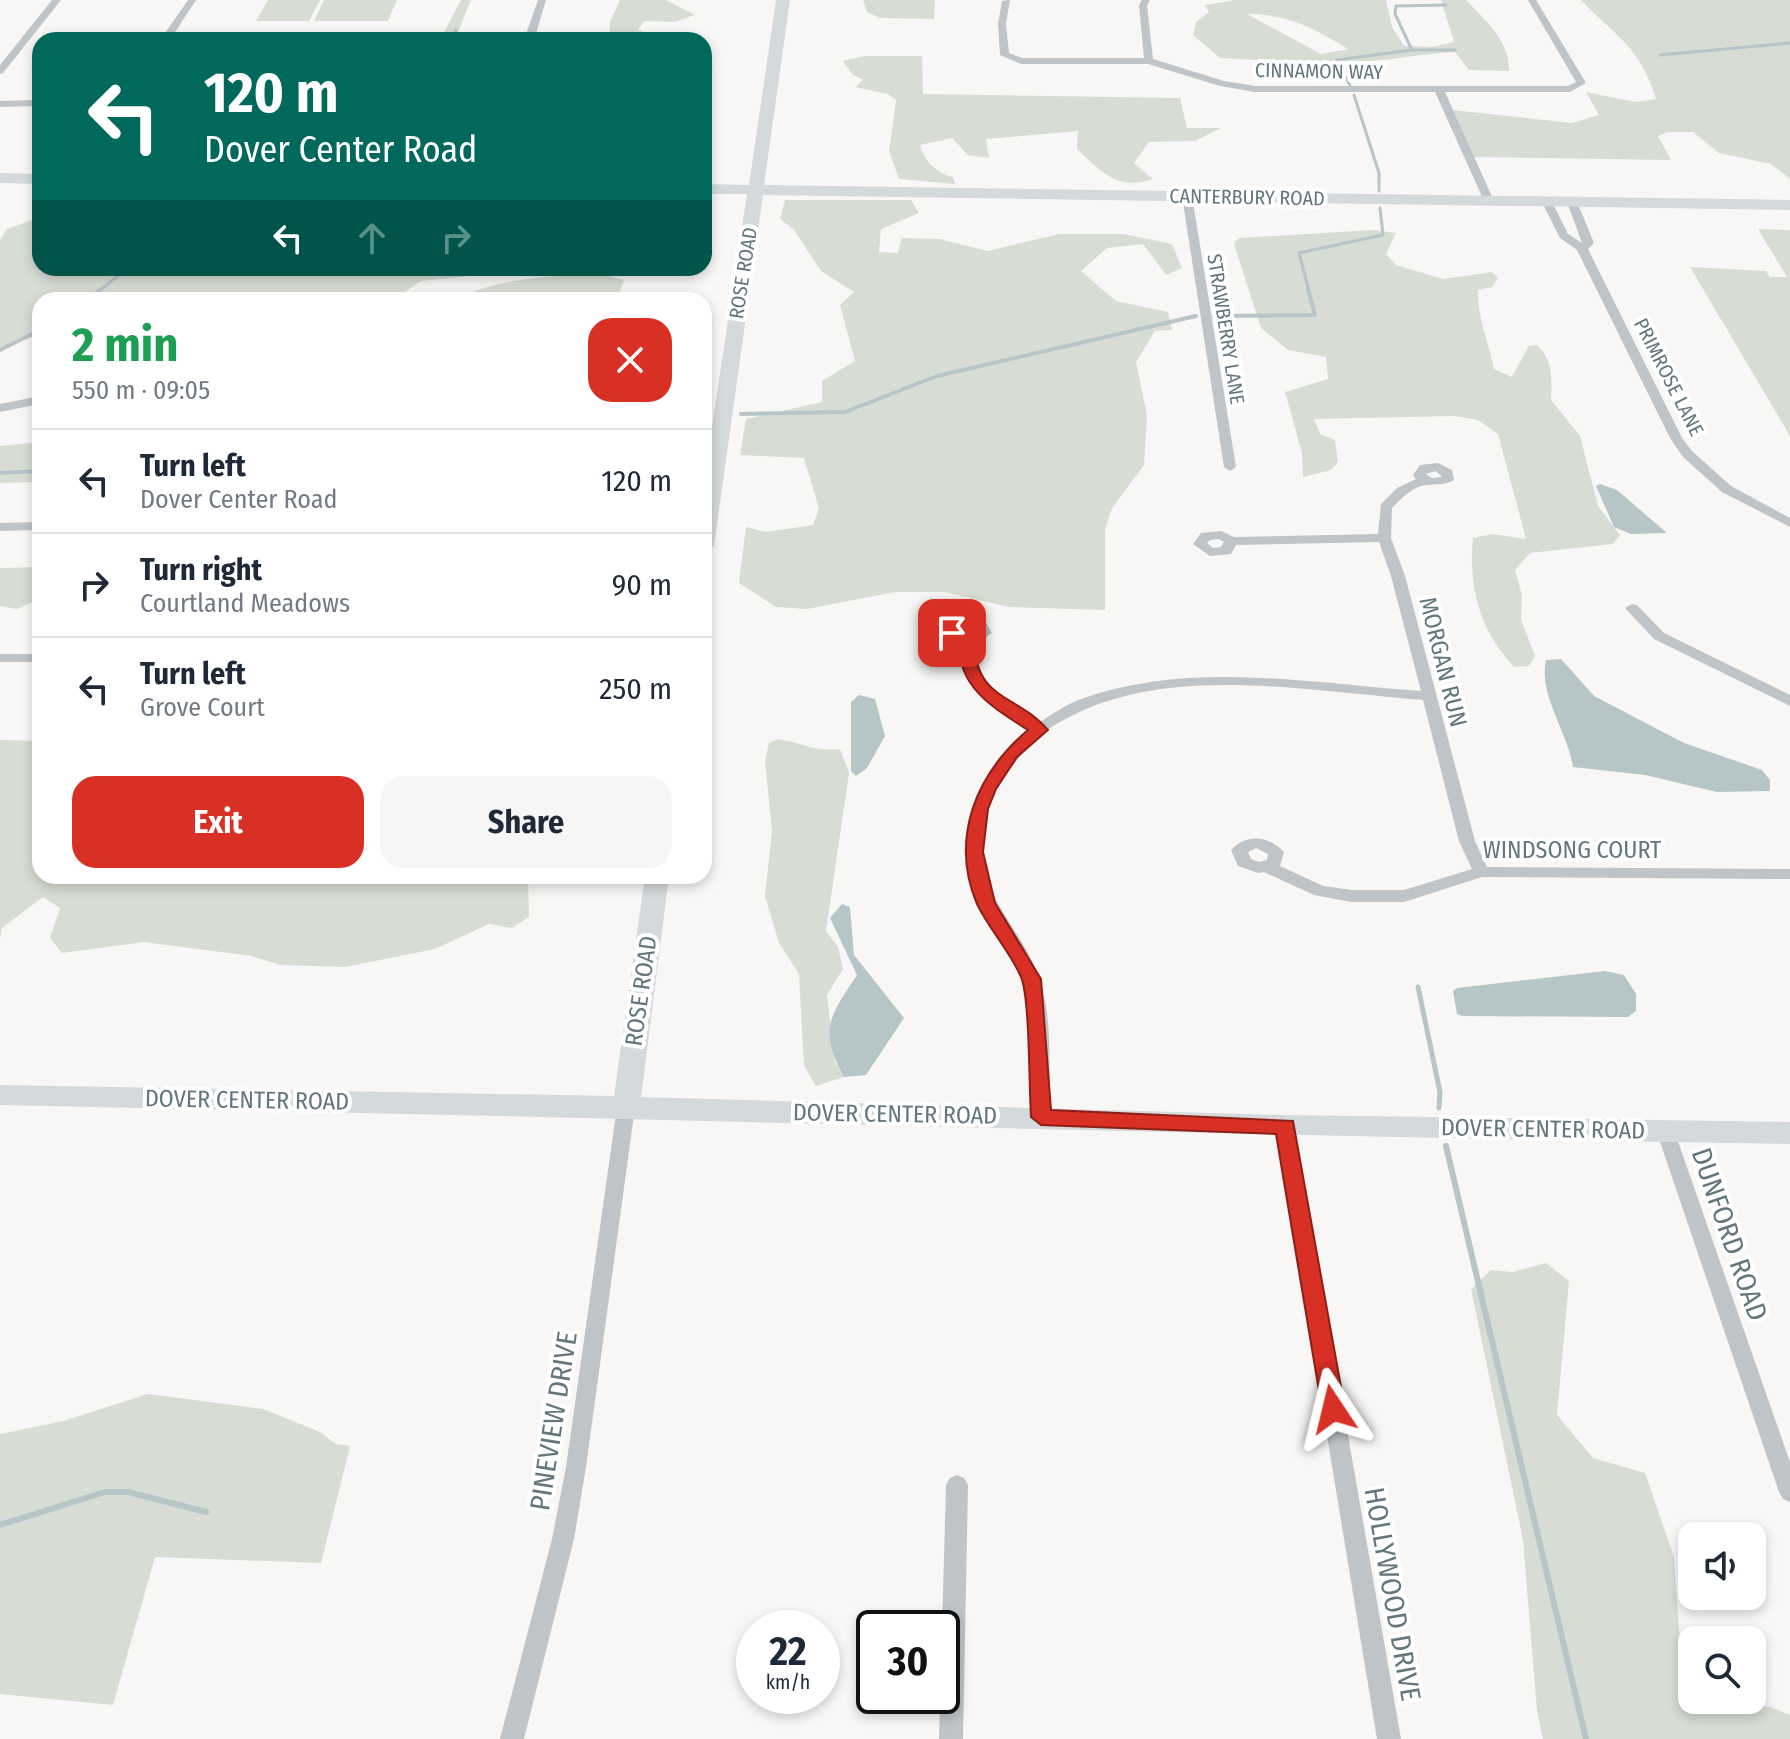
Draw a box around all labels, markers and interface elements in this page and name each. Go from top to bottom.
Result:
street label: CINNAMON WAY [1255,58,1383,84]
text: 120 m [204,60,339,127]
icon: left [72,64,176,168]
text: Dover Center Road [204,128,477,172]
street label: CANTERBURY ROAD [1169,184,1325,210]
icon: left [266,216,310,260]
icon: ahead [350,216,394,260]
icon: right [434,216,478,260]
street label: ROSE ROAD [724,225,762,321]
street label: STRAWBERRY LANE [1202,252,1250,406]
street label: PRIMROSE LANE [1629,314,1709,440]
text: 2 min [72,316,178,374]
button: close [588,318,672,402]
text: 550 m · 09:05 [72,375,210,406]
text: Turn left [140,448,246,484]
icon: left [72,459,116,503]
text: 120 m [601,463,672,499]
text: Dover Center Road [140,484,337,515]
text: Turn right [140,552,262,588]
icon: right [72,563,116,607]
text: 90 m [612,567,672,603]
text: Courtland Meadows [140,588,350,619]
street label: MORGAN RUN [1413,594,1473,730]
pin [918,599,986,667]
icon: arrive [930,611,974,655]
text: Turn left [140,656,246,692]
icon: left [72,667,116,711]
text: 250 m [599,671,672,707]
text: Grove Court [140,692,265,723]
button: Exit [72,776,364,868]
button: Share [380,776,672,868]
street label: WINDSONG COURT [1483,836,1661,864]
street label: ROSE ROAD [619,934,663,1048]
street label: DOVER CENTER ROAD [145,1084,349,1116]
street label: DOVER CENTER ROAD [793,1098,997,1130]
street label: DOVER CENTER ROAD [1441,1113,1645,1145]
street label: DUNFORD ROAD [1685,1143,1775,1325]
street label: PINEVIEW DRIVE [523,1329,584,1513]
position arrow [1291,1367,1375,1451]
street label: HOLLYWOOD DRIVE [1358,1485,1428,1703]
map controls [1678,1522,1766,1714]
button: sound [1678,1522,1766,1610]
speed limit sign: 30 [856,1610,960,1714]
button: search [1678,1626,1766,1714]
text: 22 [769,1628,807,1676]
text: km/h [766,1670,810,1694]

